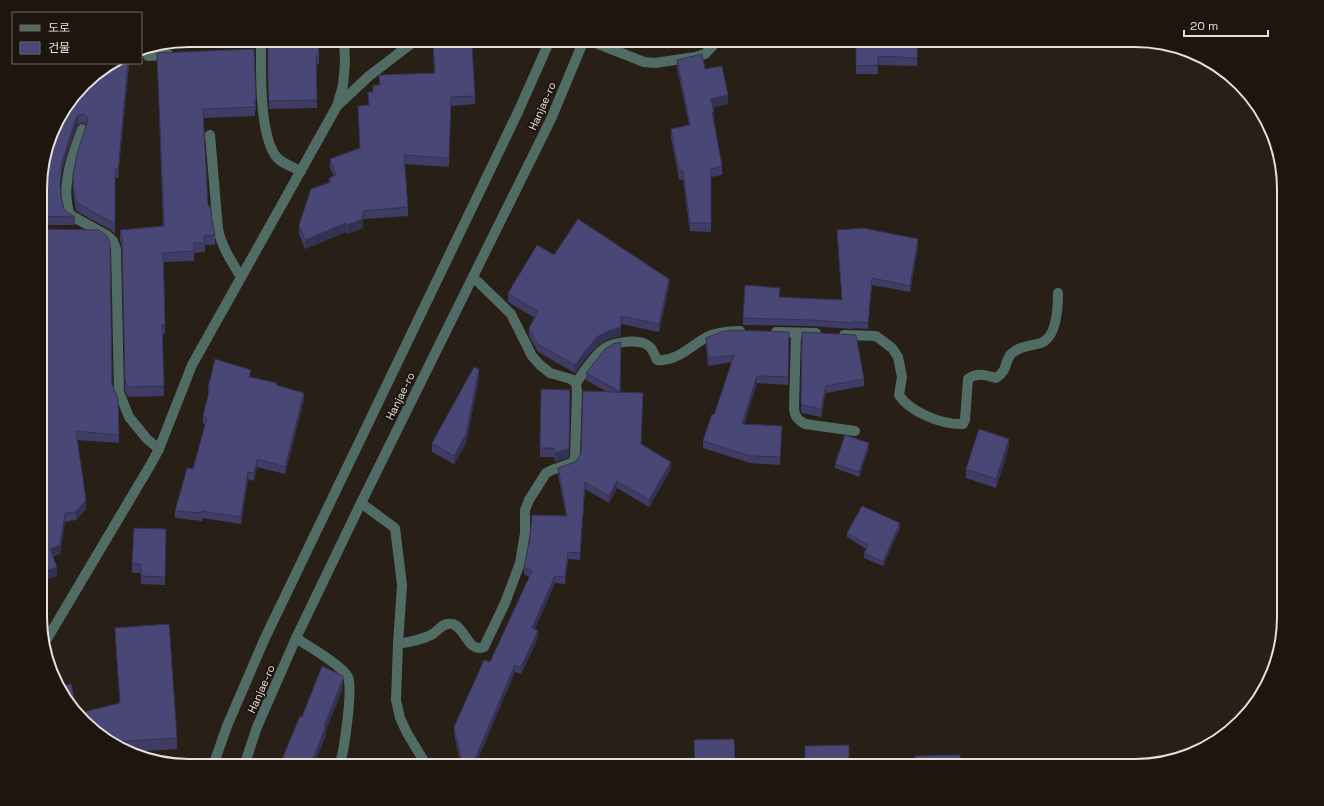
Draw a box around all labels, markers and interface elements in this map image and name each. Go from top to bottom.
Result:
legend [12,12,142,64]
scale bar [1184,12,1268,38]
text: 20 m [1190,18,1218,34]
text: 도로 [48,20,70,36]
text: 건물 [48,40,70,56]
street label: Hanjae-ro [525,79,559,132]
street label: Hanjae-ro [382,370,418,422]
street label: Hanjae-ro [244,662,278,715]

